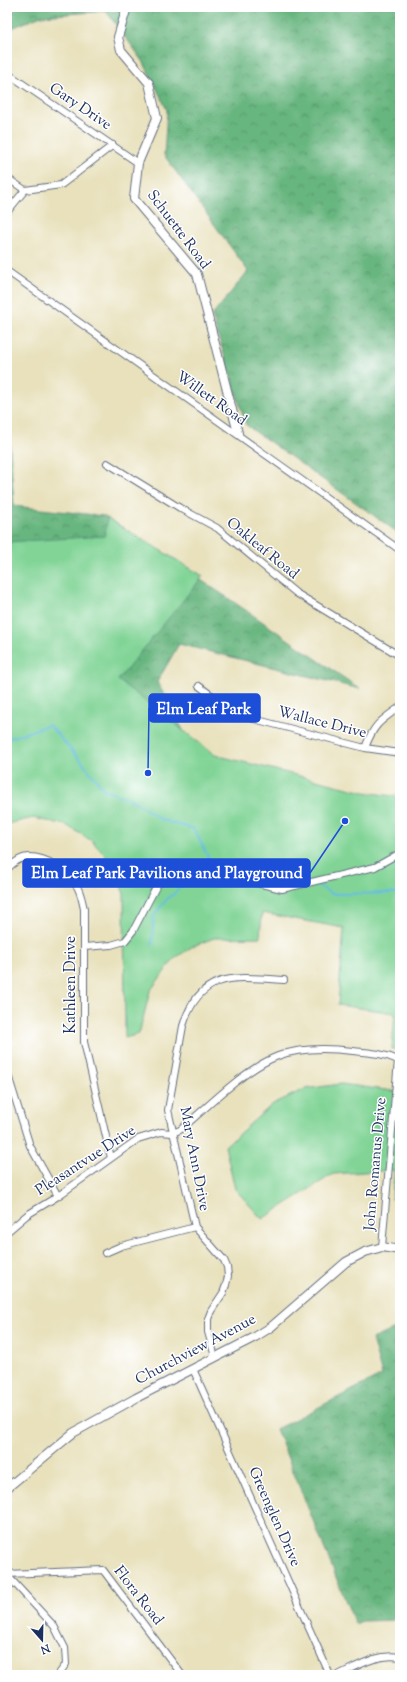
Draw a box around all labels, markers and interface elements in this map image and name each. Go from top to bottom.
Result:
street label: Gary Drive [45,78,115,136]
street label: Schuette Road [141,186,215,274]
street label: Willett Road [171,367,251,432]
street label: Oakleaf Road [221,513,303,585]
callout: Elm Leaf Park [149,694,260,722]
text: Elm Leaf Park [157,699,252,722]
street label: Wallace Drive [275,702,369,744]
callout: Elm Leaf Park Pavilions and Playground [23,859,310,887]
text: Elm Leaf Park Pavilions and Playground [31,863,304,886]
street label: Kathleen Drive [61,936,82,1034]
street label: John Romanus Drive [360,1096,392,1233]
street label: Mary Ann Drive [174,1105,214,1213]
street label: Pleasantvue Drive [32,1121,140,1201]
street label: Churchview Avenue [132,1309,260,1391]
street label: Greenglen Drive [243,1464,305,1570]
street label: Flora Road [108,1562,168,1630]
north arrow [22,1620,62,1660]
text: N [38,1639,53,1658]

